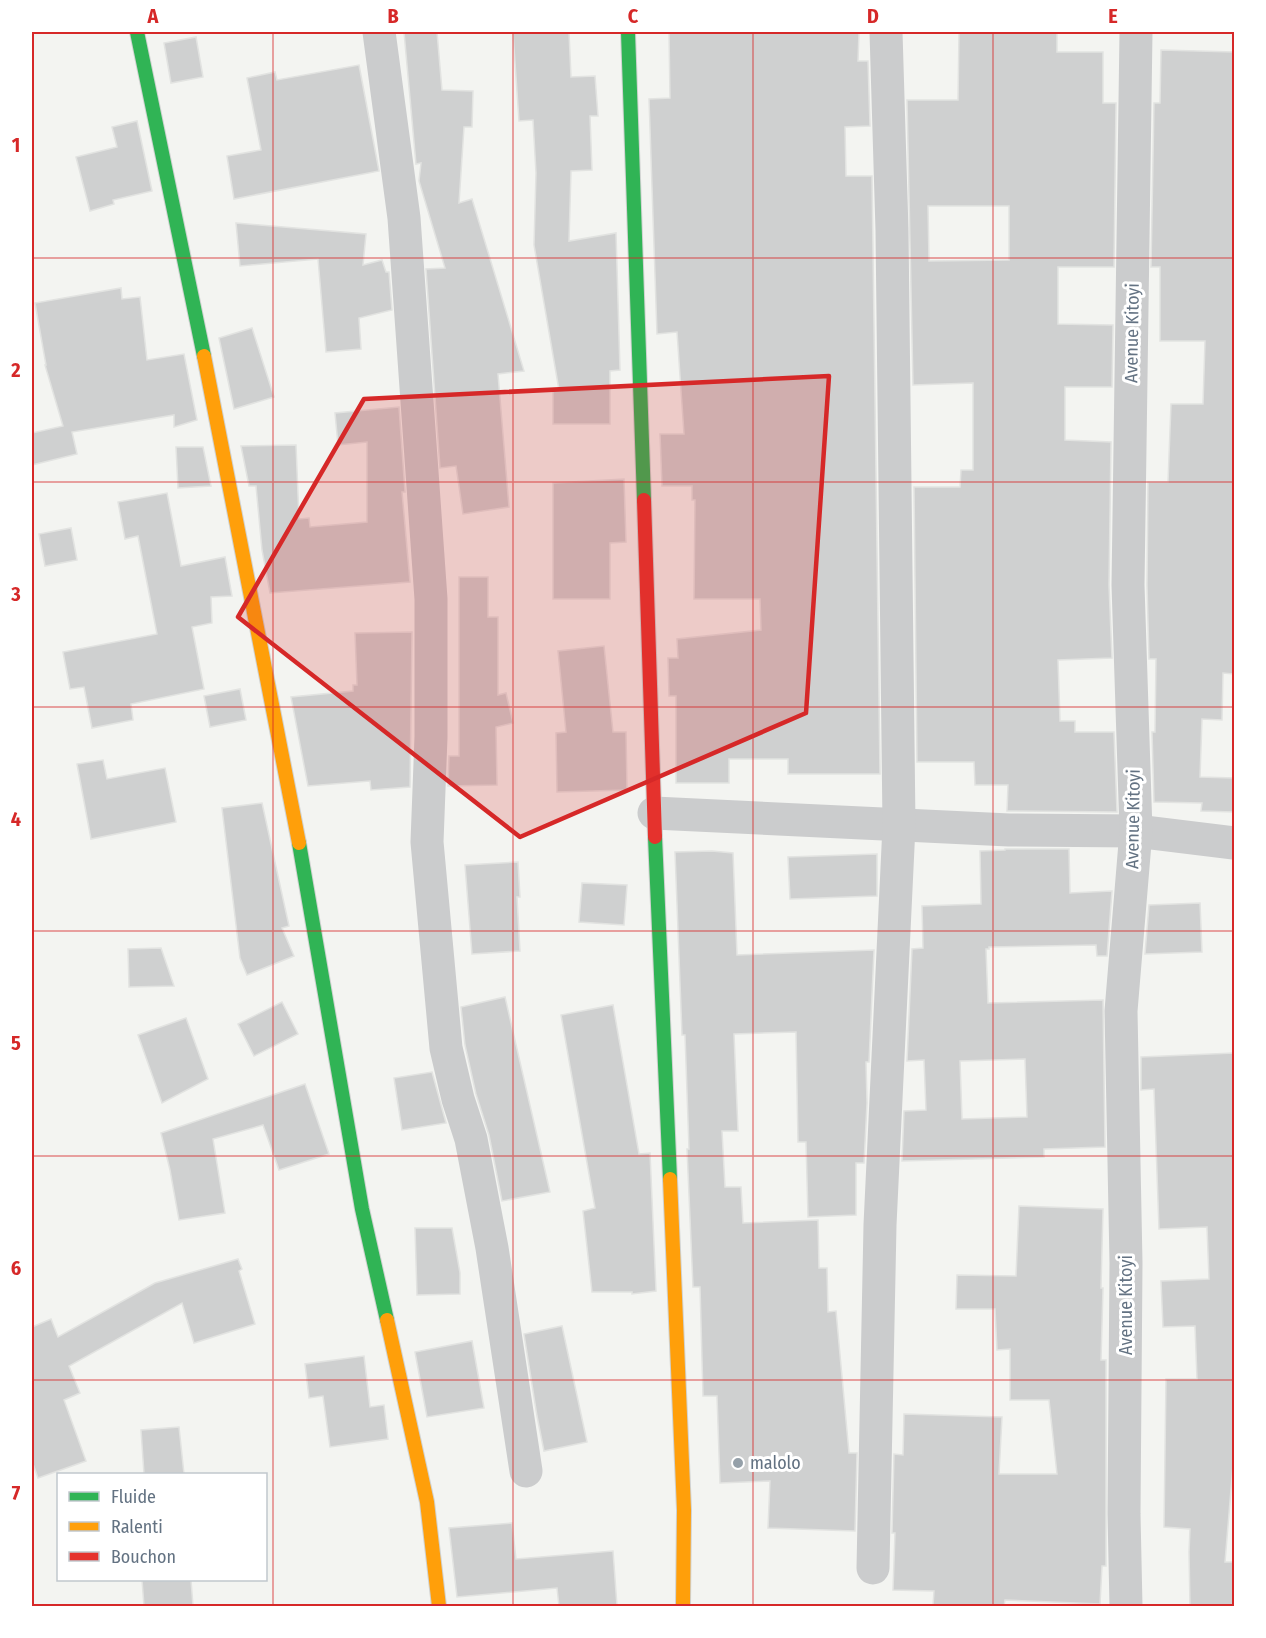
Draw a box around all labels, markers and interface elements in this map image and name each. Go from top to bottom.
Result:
text: A [147,4,160,28]
text: B [387,4,399,28]
text: C [628,4,639,28]
text: D [867,4,879,28]
text: E [1108,4,1118,28]
text: 1 [12,133,20,157]
street label: Avenue Kitoyi [1120,283,1144,383]
text: 2 [10,358,21,382]
text: 3 [10,582,21,606]
street label: Avenue Kitoyi [1121,769,1145,869]
text: 4 [11,807,21,831]
text: 5 [11,1031,21,1055]
street label: Avenue Kitoyi [1115,1255,1137,1355]
text: 6 [11,1256,21,1280]
place label: malolo [750,1452,801,1474]
marker: malolo [731,1456,745,1470]
legend [57,1473,267,1581]
text: 7 [12,1481,21,1505]
text: Fluide [111,1486,156,1508]
text: Ralenti [111,1516,163,1538]
text: Bouchon [111,1546,176,1568]

